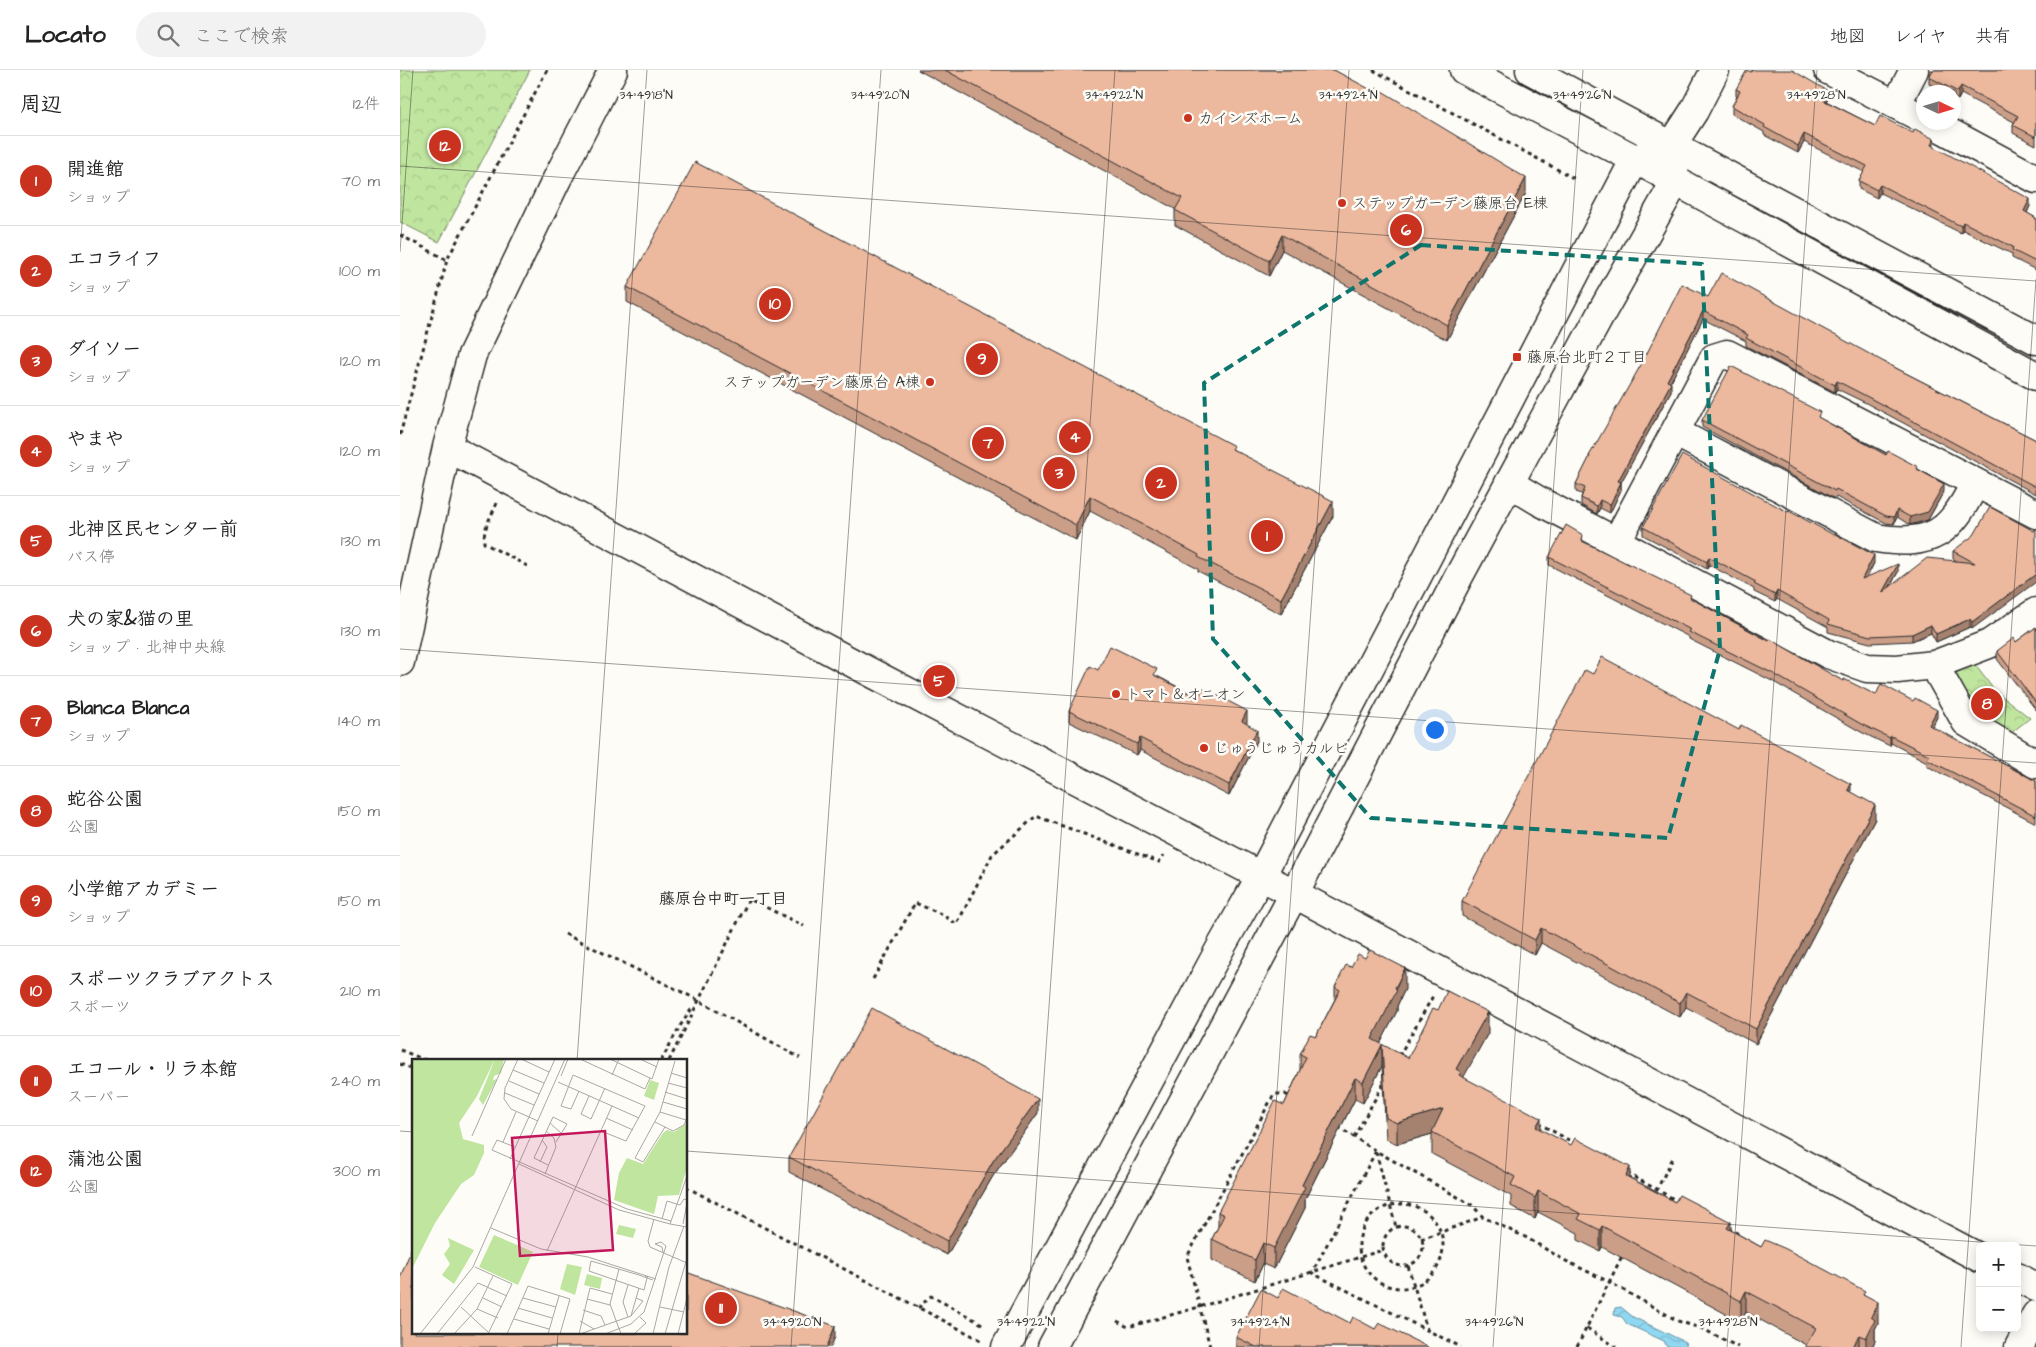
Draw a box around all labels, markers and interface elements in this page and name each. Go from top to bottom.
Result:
search box [136,12,486,57]
text: Locato [25,18,106,52]
icon: search [154,21,182,49]
text: ここで検索 [194,23,289,50]
text: 地図 [1830,24,1866,49]
text: レイヤ [1894,24,1947,49]
text: 共有 [1975,24,2011,49]
north arrow [1916,85,1961,130]
text: 34°49'18"N [619,87,673,104]
text: 34°49'20"N [851,87,910,104]
text: 34°49'22"N [1085,87,1143,104]
text: 34°49'24"N [1318,87,1378,104]
text: 34°49'26"N [1553,87,1612,104]
text: 34°49'28"N [1787,87,1846,104]
text: 周辺 [20,90,62,119]
text: 12件 [353,93,380,115]
place label: カインズホーム [1198,108,1302,129]
marker: カインズホーム [1182,112,1194,124]
pin: 12 [429,127,461,165]
text: 開進館 [67,156,124,183]
text: 1 [35,170,37,192]
text: 70 m [341,170,380,192]
text: ショップ [67,186,130,208]
place label: ステップガーデン藤原台 E棟 [1352,193,1548,214]
marker: ステップガーデン藤原台 E棟 [1336,197,1348,209]
pin: 6 [1390,211,1422,249]
text: エコライフ [67,246,162,273]
text: 2 [31,260,41,282]
text: 100 m [339,260,380,282]
text: ショップ [67,276,130,298]
pin: 10 [759,285,791,323]
text: ダイソー [67,336,141,363]
pin: 9 [966,340,998,378]
place label: 藤原台北町２丁目 [1527,347,1647,368]
text: 3 [32,350,40,372]
text: 120 m [340,350,380,372]
marker: 藤原台北町２丁目 [1511,351,1523,363]
text: ショップ [67,366,130,388]
place label: ステップガーデン藤原台 A棟 [723,372,920,393]
marker: ステップガーデン藤原台 A棟 [924,376,936,388]
pin: 4 [1059,418,1091,456]
pin: 7 [972,424,1004,462]
text: やまや [67,426,124,453]
text: 4 [31,440,41,462]
text: 120 m [340,440,380,462]
pin: 3 [1043,454,1075,492]
text: ショップ [67,456,130,478]
pin: 2 [1145,464,1177,502]
text: 北神区民センター前 [67,516,238,543]
pin: 1 [1251,517,1283,555]
text: 5 [30,530,42,552]
text: 130 m [341,530,380,552]
text: バス停 [67,546,115,568]
text: 犬の家&猫の里 [67,606,194,633]
text: 6 [31,620,41,642]
text: 130 m [341,620,380,642]
text: ショップ · 北神中央線 [67,636,225,658]
pin: 5 [923,662,955,700]
place label: トマト＆オニオン [1126,684,1245,705]
pin: 8 [1971,685,2003,723]
marker: トマト＆オニオン [1110,688,1122,700]
text: Blanca Blanca [67,695,189,722]
text: 7 [31,710,41,732]
text: 140 m [338,710,380,732]
your location [1422,717,1448,743]
text: ショップ [67,725,130,747]
place label: じゅうじゅうカルビ [1214,738,1348,759]
marker: じゅうじゅうカルビ [1198,742,1210,754]
text: 蛇谷公園 [67,786,143,813]
text: 8 [31,800,41,822]
text: 150 m [338,800,380,822]
text: 公園 [67,816,99,838]
text: 小学館アカデミー [67,876,219,903]
district label: 藤原台中町一丁目 [659,888,787,910]
text: 9 [31,890,41,912]
text: 150 m [338,890,380,912]
text: ショップ [67,906,130,928]
text: スポーツクラブアクトス [67,966,274,993]
text: 10 [30,980,42,1002]
text: 210 m [340,980,380,1002]
text: スポーツ [67,996,131,1018]
text: エコール・リラ本館 [67,1056,237,1083]
inset map [412,1059,688,1334]
text: 11 [34,1070,38,1092]
text: 240 m [331,1070,380,1092]
text: スーパー [67,1086,130,1108]
text: 蒲池公園 [67,1146,143,1173]
text: 12 [30,1160,42,1182]
text: 300 m [333,1160,380,1182]
text: 公園 [67,1176,99,1198]
map controls [1976,1242,2021,1332]
button: + [1976,1242,2021,1287]
button: − [1976,1287,2021,1332]
pin: 11 [705,1289,737,1327]
text: 34°49'20"N [763,1314,822,1331]
text: 34°49'22"N [997,1314,1055,1331]
text: 34°49'24"N [1230,1314,1290,1331]
text: 34°49'26"N [1465,1314,1524,1331]
text: 34°49'28"N [1699,1314,1758,1331]

